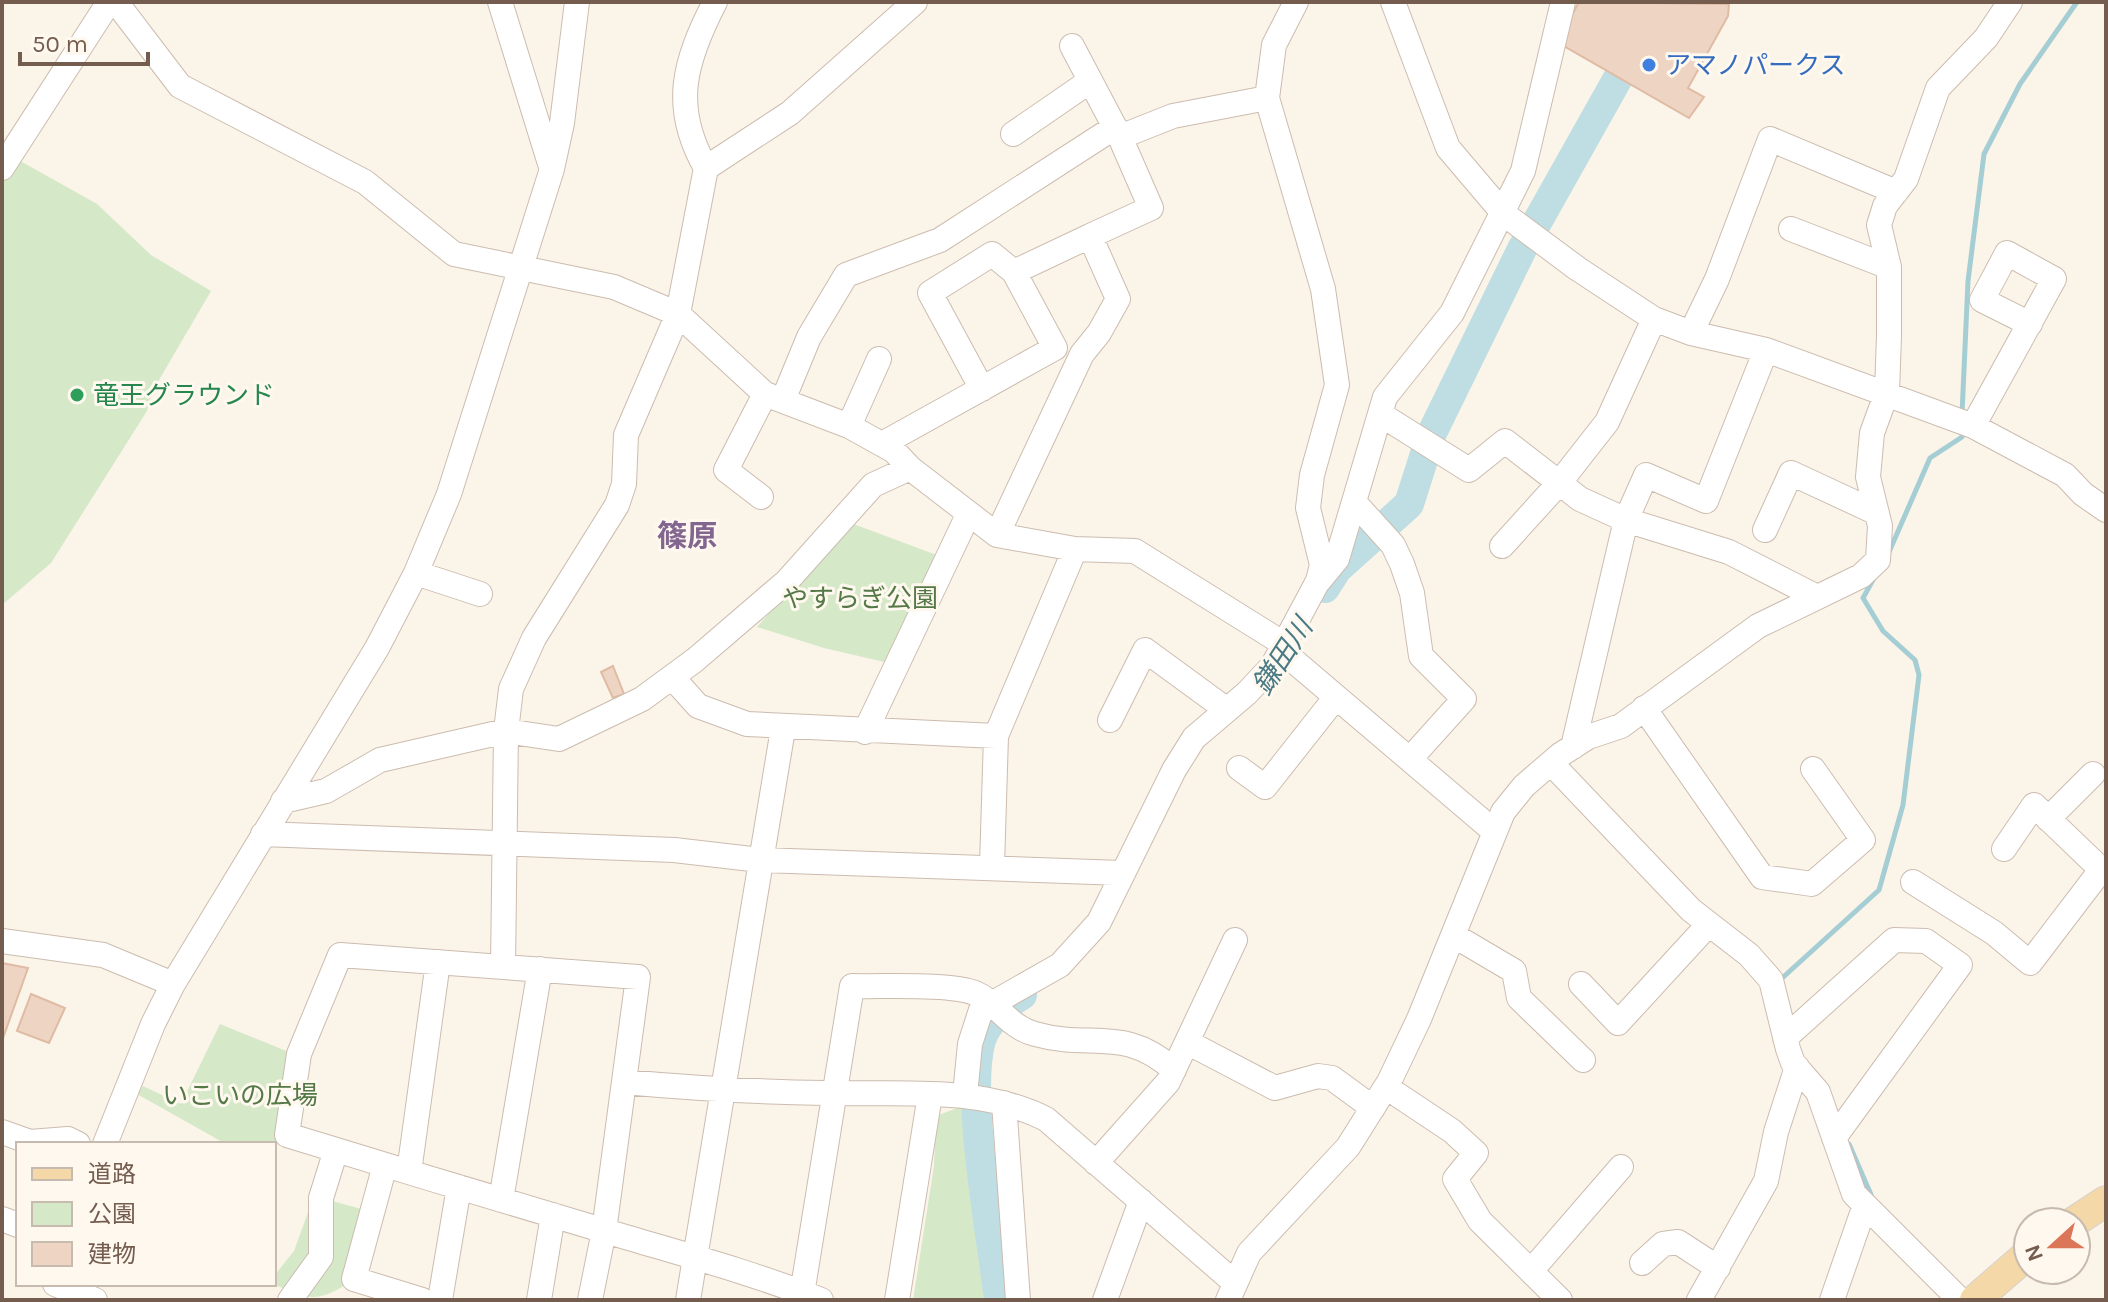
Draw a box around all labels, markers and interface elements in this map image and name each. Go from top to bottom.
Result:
scale bar [20,16,148,66]
text: 50 m [32,30,88,58]
place label: アマノパークス [1665,50,1845,81]
marker: アマノパークス [1640,56,1658,74]
place label: 竜王グラウンド [93,380,275,411]
marker: 竜王グラウンド [68,386,86,404]
district label: 篠原 [657,518,717,554]
park label: やすらぎ公園 [782,583,938,614]
water label: 鎌田川 [1246,610,1321,700]
park label: いこいの広場 [162,1080,318,1111]
legend [16,1142,276,1286]
text: 道路 [88,1160,136,1188]
text: 公園 [88,1200,136,1228]
north arrow [2012,1206,2092,1286]
text: 建物 [88,1240,136,1268]
text: N [2019,1241,2049,1265]

